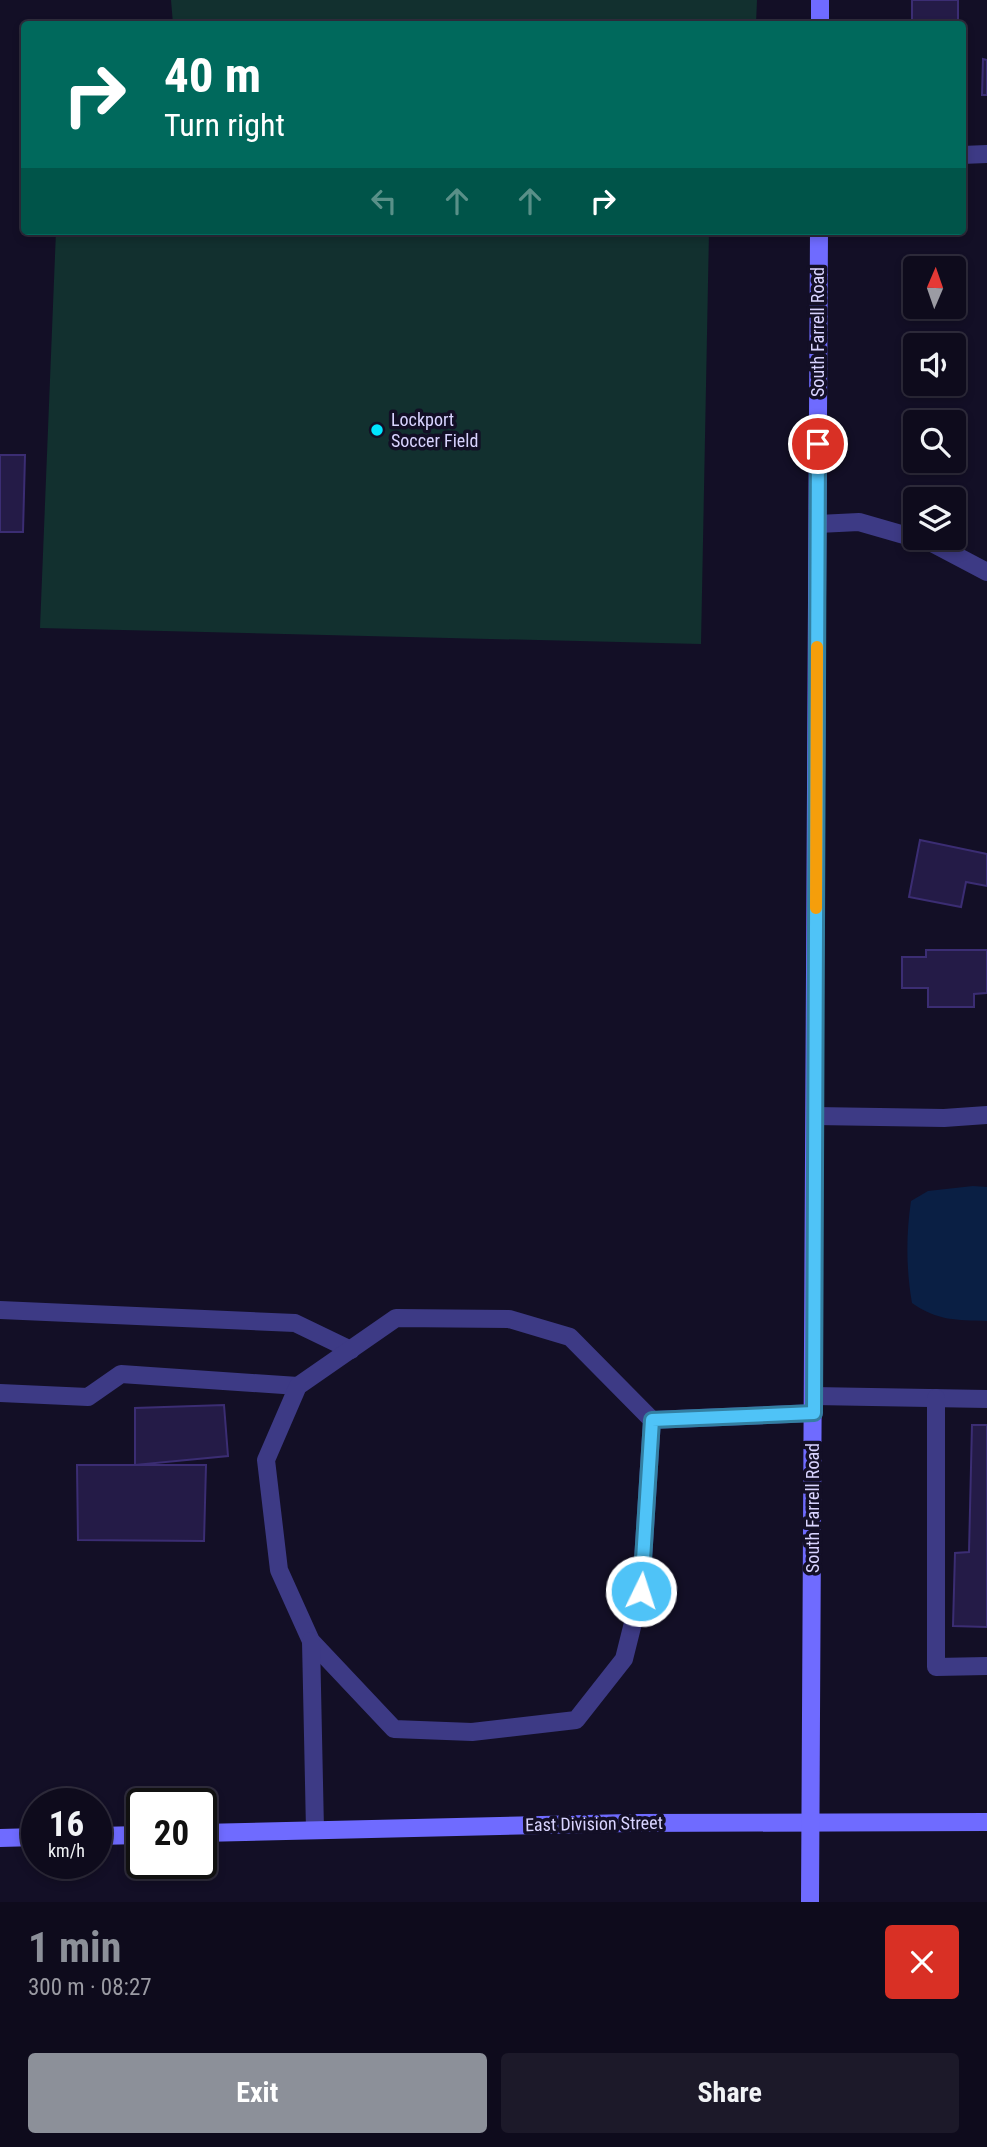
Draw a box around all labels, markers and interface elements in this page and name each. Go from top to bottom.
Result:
text: 40 m [164,47,261,104]
icon: right [49,49,140,140]
text: Turn right [164,106,285,144]
icon: left [365,182,403,220]
icon: ahead [438,182,476,220]
icon: ahead [511,182,549,220]
icon: right [584,182,622,220]
north arrow [903,256,966,318]
map controls [903,256,966,550]
street label: South Farrell Road [807,267,828,397]
button: sound [903,333,966,396]
place label: Lockport Soccer Field [391,409,478,451]
button: search [903,410,966,473]
pin [788,414,848,474]
marker: Lockport Soccer Field [369,422,385,438]
icon: arrive [799,425,837,463]
button: layers [903,487,966,550]
street label: South Farrell Road [802,1443,823,1573]
position arrow [604,1554,678,1628]
speed limit sign: 20 [126,1788,217,1879]
text: 16 [49,1804,84,1845]
street label: East Division Street [525,1812,663,1835]
text: km/h [48,1840,85,1861]
text: 1 min [28,1923,121,1972]
button: close [885,1925,959,1999]
text: 300 m · 08:27 [28,1974,152,2001]
button: Exit [28,2053,487,2133]
button: Share [501,2053,959,2133]

